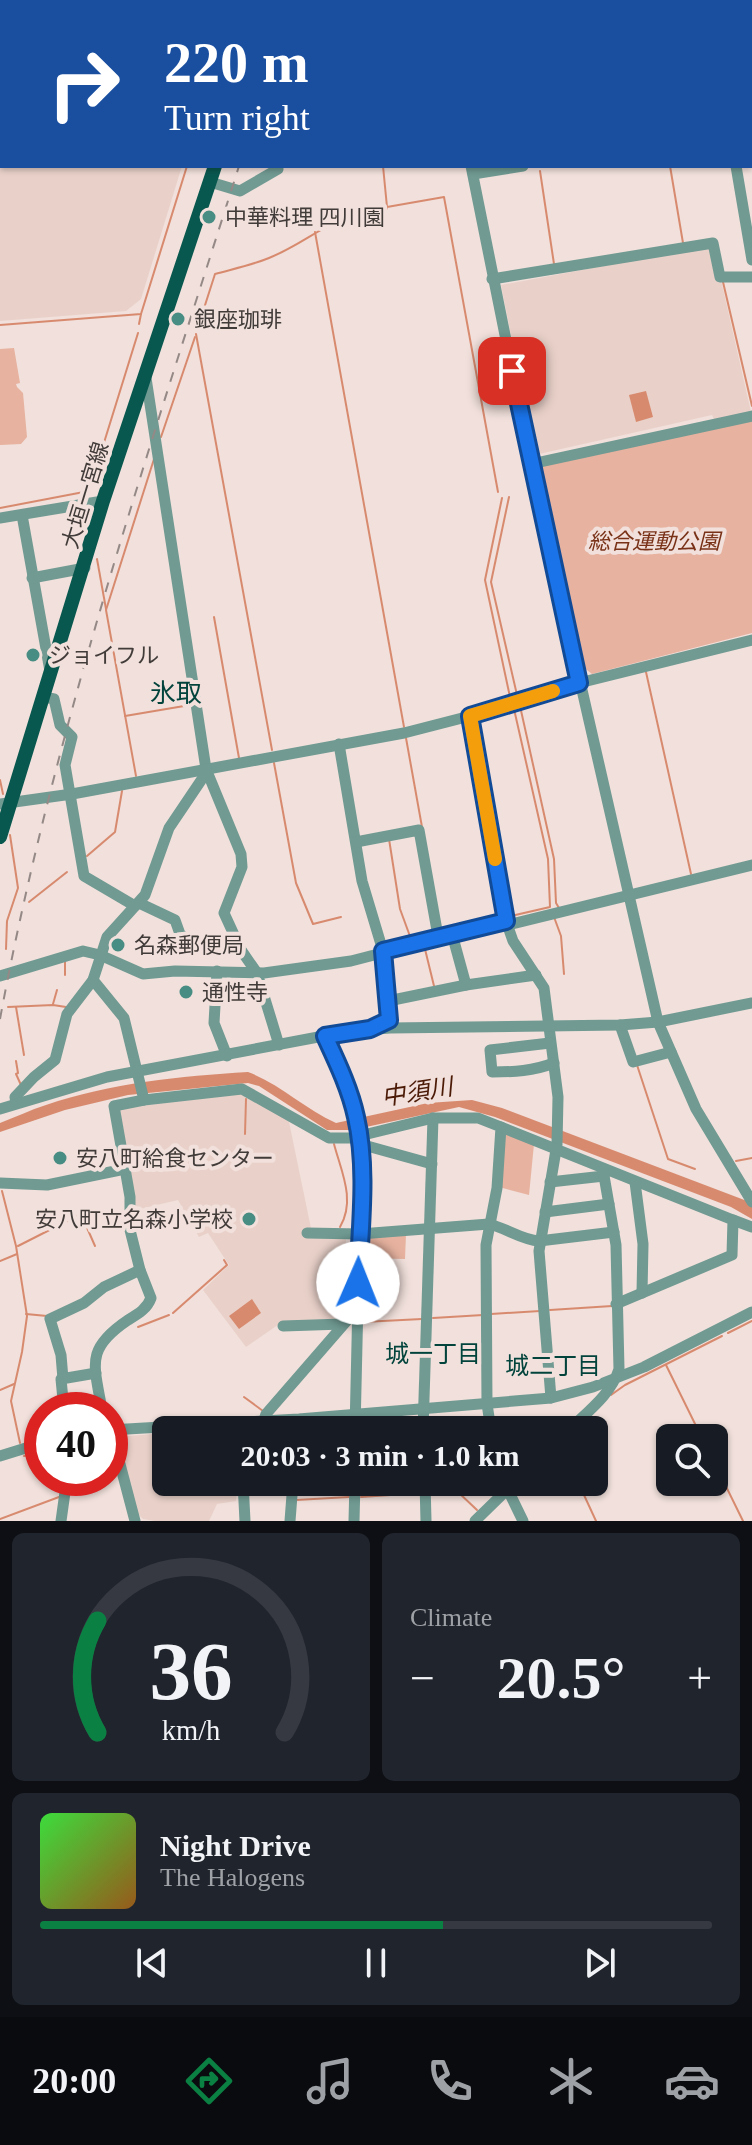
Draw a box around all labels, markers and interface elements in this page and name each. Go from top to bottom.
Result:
icon: right [32,32,136,136]
text: 220 m [164,32,309,94]
text: Turn right [164,98,310,138]
place label: 中華料理 四川園 [225,205,385,230]
marker: 中華料理 四川園 [200,208,218,226]
place label: 銀座珈琲 [194,307,282,332]
marker: 銀座珈琲 [169,310,187,328]
pin [478,337,546,405]
icon: arrive [490,349,534,393]
street label: 大垣一宮線 [57,439,114,551]
park label: 総合運動公園 [588,529,723,554]
place label: ジョイフル [49,643,159,668]
marker: ジョイフル [24,646,42,664]
district label: 氷取 [150,679,202,708]
place label: 名森郵便局 [134,933,244,958]
marker: 名森郵便局 [109,936,127,954]
place label: 通性寺 [202,980,268,1005]
marker: 通性寺 [177,983,195,1001]
water label: 中須川 [379,1073,458,1110]
place label: 安八町給食センター [76,1146,274,1171]
marker: 安八町給食センター [51,1149,69,1167]
place label: 安八町立名森小学校 [35,1207,233,1232]
marker: 安八町立名森小学校 [240,1210,258,1228]
position arrow [316,1241,400,1325]
district label: 城一丁目 [385,1341,481,1367]
district label: 城二丁目 [505,1353,601,1379]
speed limit sign: 40 [24,1392,128,1496]
map controls [656,1424,728,1496]
button: search [656,1424,728,1496]
text: 20:03 · 3 min · 1.0 km [240,1439,520,1472]
text: Climate [410,1603,492,1632]
text: 36 [149,1625,233,1717]
text: 20.5° [497,1645,626,1711]
text: − [410,1654,435,1703]
text: + [687,1654,712,1703]
text: km/h [162,1715,220,1746]
text: Night Drive [160,1829,311,1862]
text: The Halogens [160,1863,305,1892]
icon: previous [130,1941,174,1985]
icon: pause [354,1941,398,1985]
icon: next [578,1941,622,1985]
icon: directions [181,2053,237,2109]
icon: music [302,2053,358,2109]
icon: phone [422,2053,478,2109]
icon: climate [543,2053,599,2109]
icon: car [664,2053,720,2109]
text: 20:00 [32,2061,116,2101]

